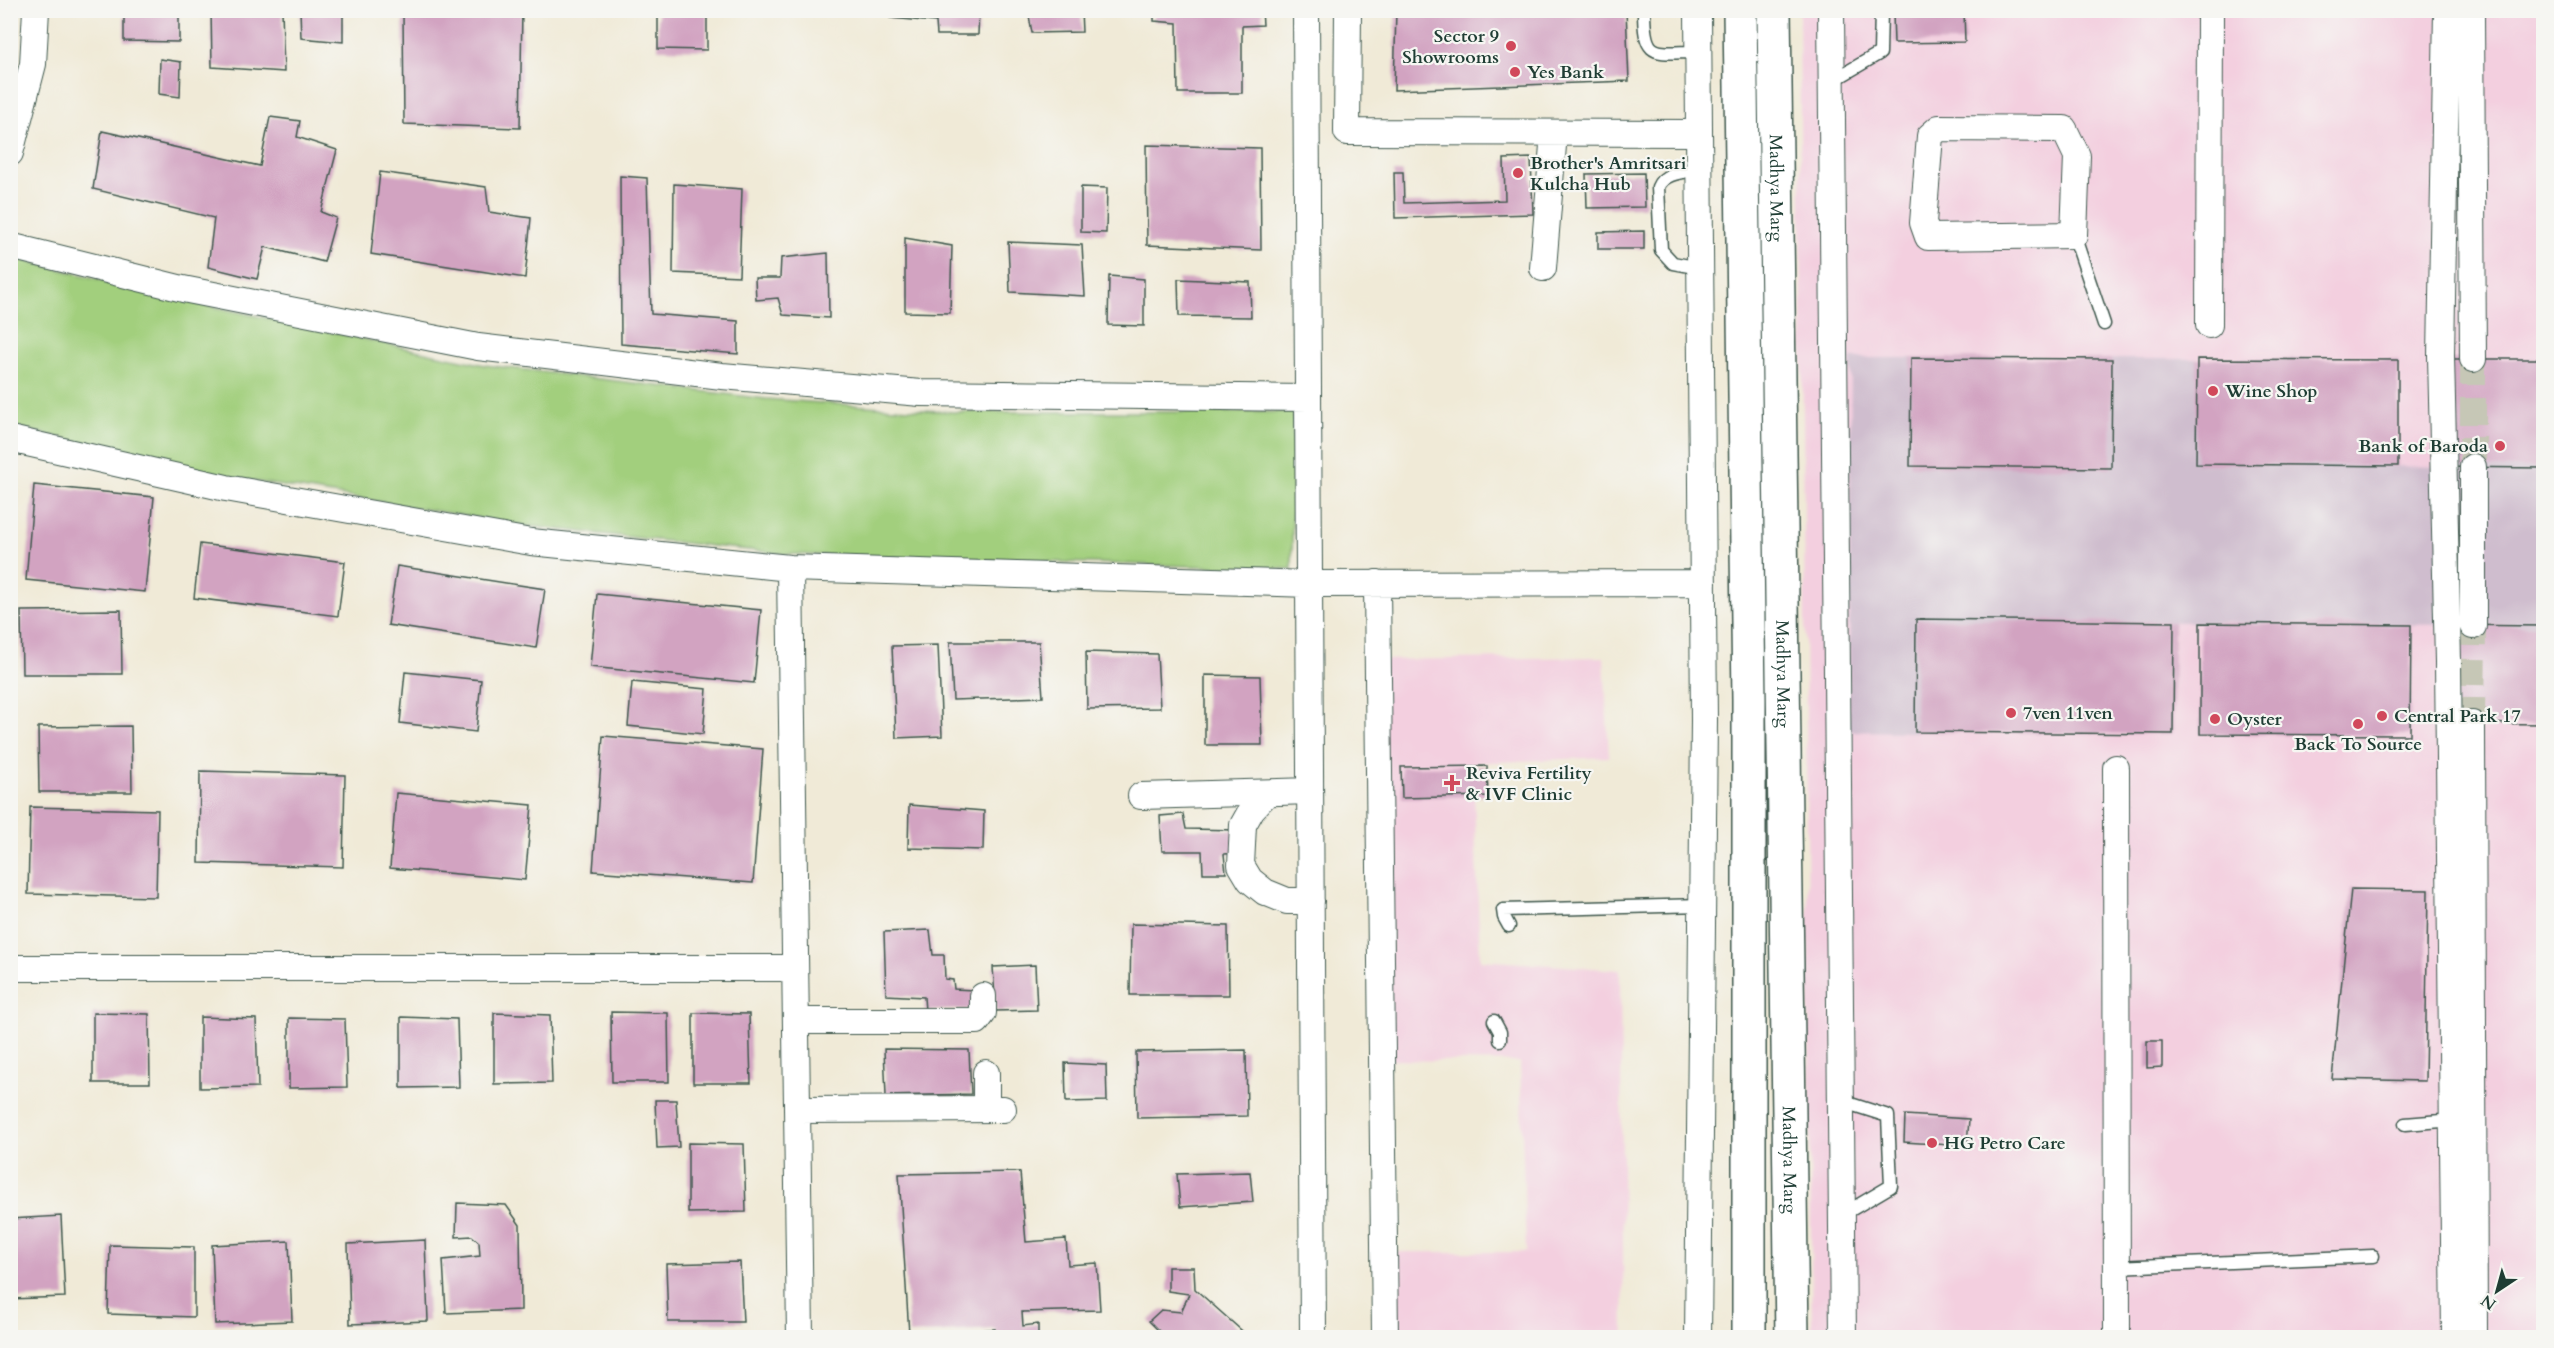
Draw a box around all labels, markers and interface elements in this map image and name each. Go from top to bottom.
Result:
place label: Sector 9 Showrooms [1402,24,1499,70]
marker: Sector 9 Showrooms [1504,39,1518,53]
place label: Yes Bank [1527,60,1605,85]
marker: Yes Bank [1508,65,1522,79]
street label: Madhya Marg [1763,134,1790,243]
place label: Brother's Amritsari Kulcha Hub [1530,151,1687,197]
marker: Brother's Amritsari Kulcha Hub [1511,166,1525,180]
place label: Wine Shop [2224,379,2318,404]
marker: Wine Shop [2206,384,2220,398]
place label: Bank of Baroda [2358,434,2488,459]
marker: Bank of Baroda [2493,439,2507,453]
street label: Madhya Marg [1770,620,1796,729]
place label: 7ven 11ven [2023,701,2113,726]
place label: Central Park 17 [2394,704,2521,729]
marker: 7ven 11ven [2004,706,2018,720]
place label: Oyster [2227,707,2282,732]
marker: Central Park 17 [2375,709,2389,723]
marker: Oyster [2208,712,2222,726]
marker: Back To Source [2351,717,2365,731]
place label: Back To Source [2294,732,2422,757]
place label: Reviva Fertility & IVF Clinic [1466,761,1592,807]
marker: Reviva Fertility & IVF Clinic [1443,774,1461,792]
street label: Madhya Marg [1776,1106,1803,1215]
place label: HG Petro Care [1944,1131,2066,1156]
marker: HG Petro Care [1925,1136,1939,1150]
north arrow [2467,1261,2527,1321]
text: N [2477,1289,2501,1315]

